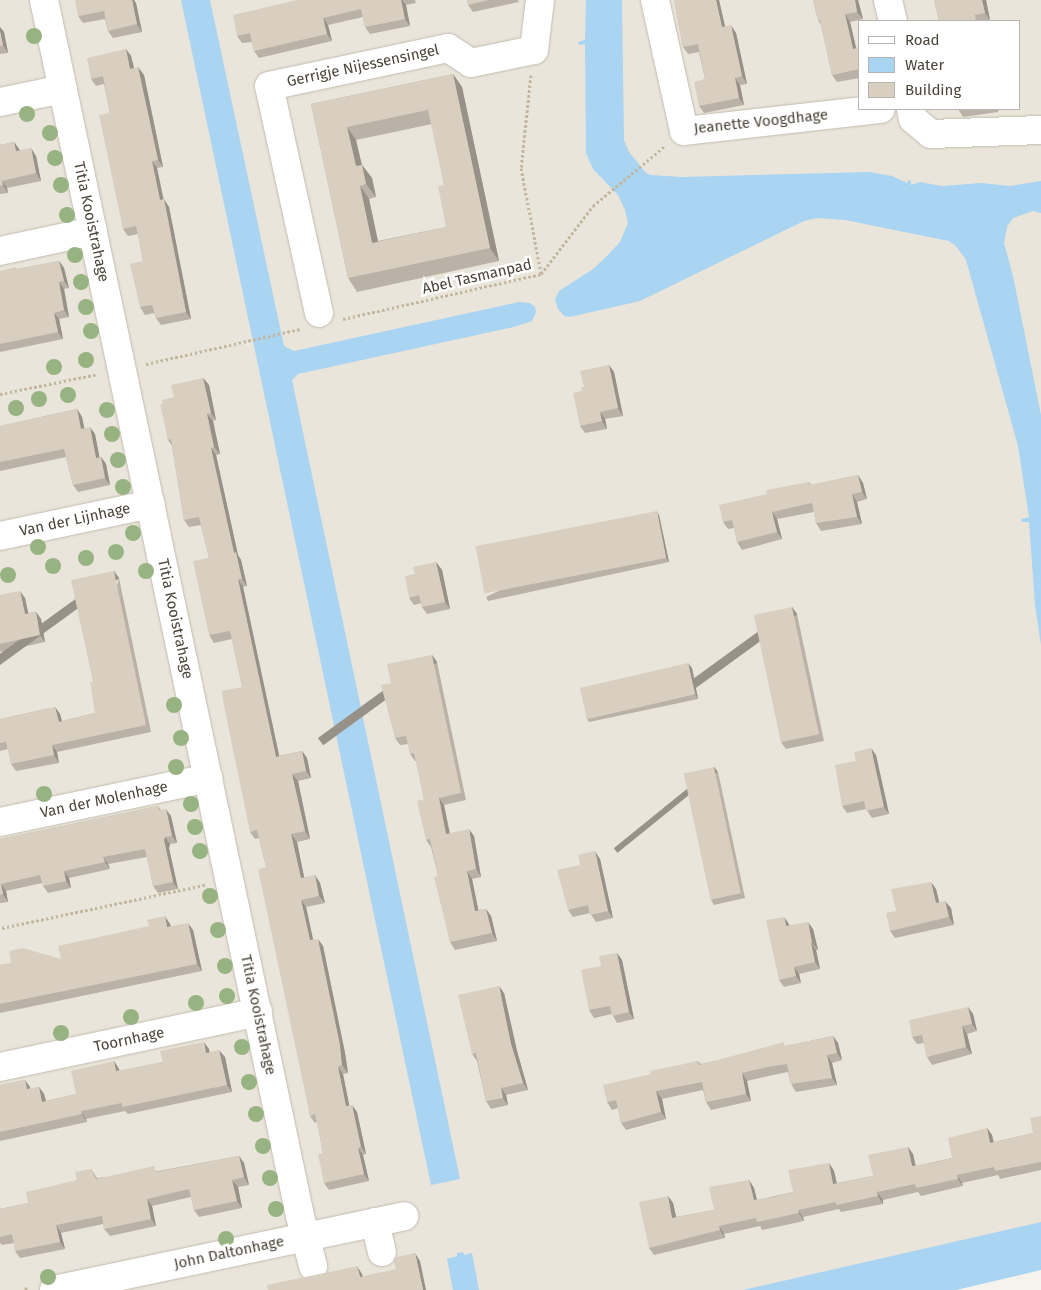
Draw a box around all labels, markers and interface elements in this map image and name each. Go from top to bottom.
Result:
legend [858,20,1021,110]
text: Road [905,31,940,49]
street label: Gerrigje Nijessensingel [285,41,441,91]
text: Water [905,56,944,74]
text: Building [905,81,961,99]
street label: Jeanette Voogdhage [693,106,829,138]
street label: Titia Kooistrahage [69,160,113,284]
street label: Abel Tasmanpad [421,256,533,298]
street label: Van der Lijnhage [18,499,132,541]
street label: Titia Kooistrahage [153,557,197,681]
street label: Van der Molenhage [39,778,169,822]
street label: Titia Kooistrahage [236,953,280,1077]
street label: Toornhage [92,1024,166,1056]
street label: John Daltonhage [172,1233,286,1273]

